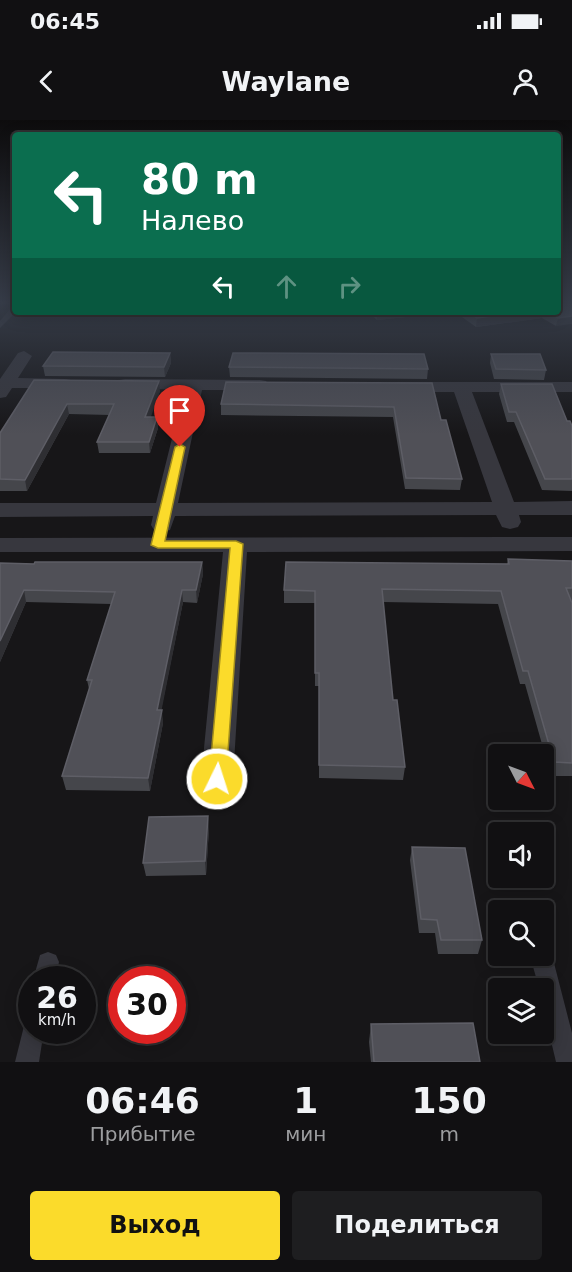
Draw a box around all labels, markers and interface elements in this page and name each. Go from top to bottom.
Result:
text: 06:45 [30,9,100,34]
icon: back [30,65,63,98]
icon: person [509,65,542,98]
text: Waylane [222,66,350,97]
text: 80 m [141,155,258,204]
icon: left [42,156,120,234]
text: Налево [141,205,244,236]
icon: left [207,270,240,303]
icon: ahead [270,270,303,303]
icon: right [333,270,366,303]
pin [154,385,205,447]
icon: arrive [163,394,196,427]
north arrow [488,744,554,810]
map controls [488,744,554,1044]
position arrow [185,747,249,811]
button: sound [488,822,554,888]
button: search [488,900,554,966]
speed limit sign: 30 [108,966,186,1044]
button: layers [488,978,554,1044]
text: 26 [36,980,78,1015]
text: km/h [38,1011,76,1029]
text: 06:46 [85,1080,200,1121]
text: 1 [293,1080,318,1121]
text: 150 [412,1080,487,1121]
text: Прибытие [90,1122,195,1146]
text: мин [285,1122,326,1146]
text: m [439,1122,459,1146]
button: Выход [30,1191,280,1260]
button: Поделиться [292,1191,542,1260]

